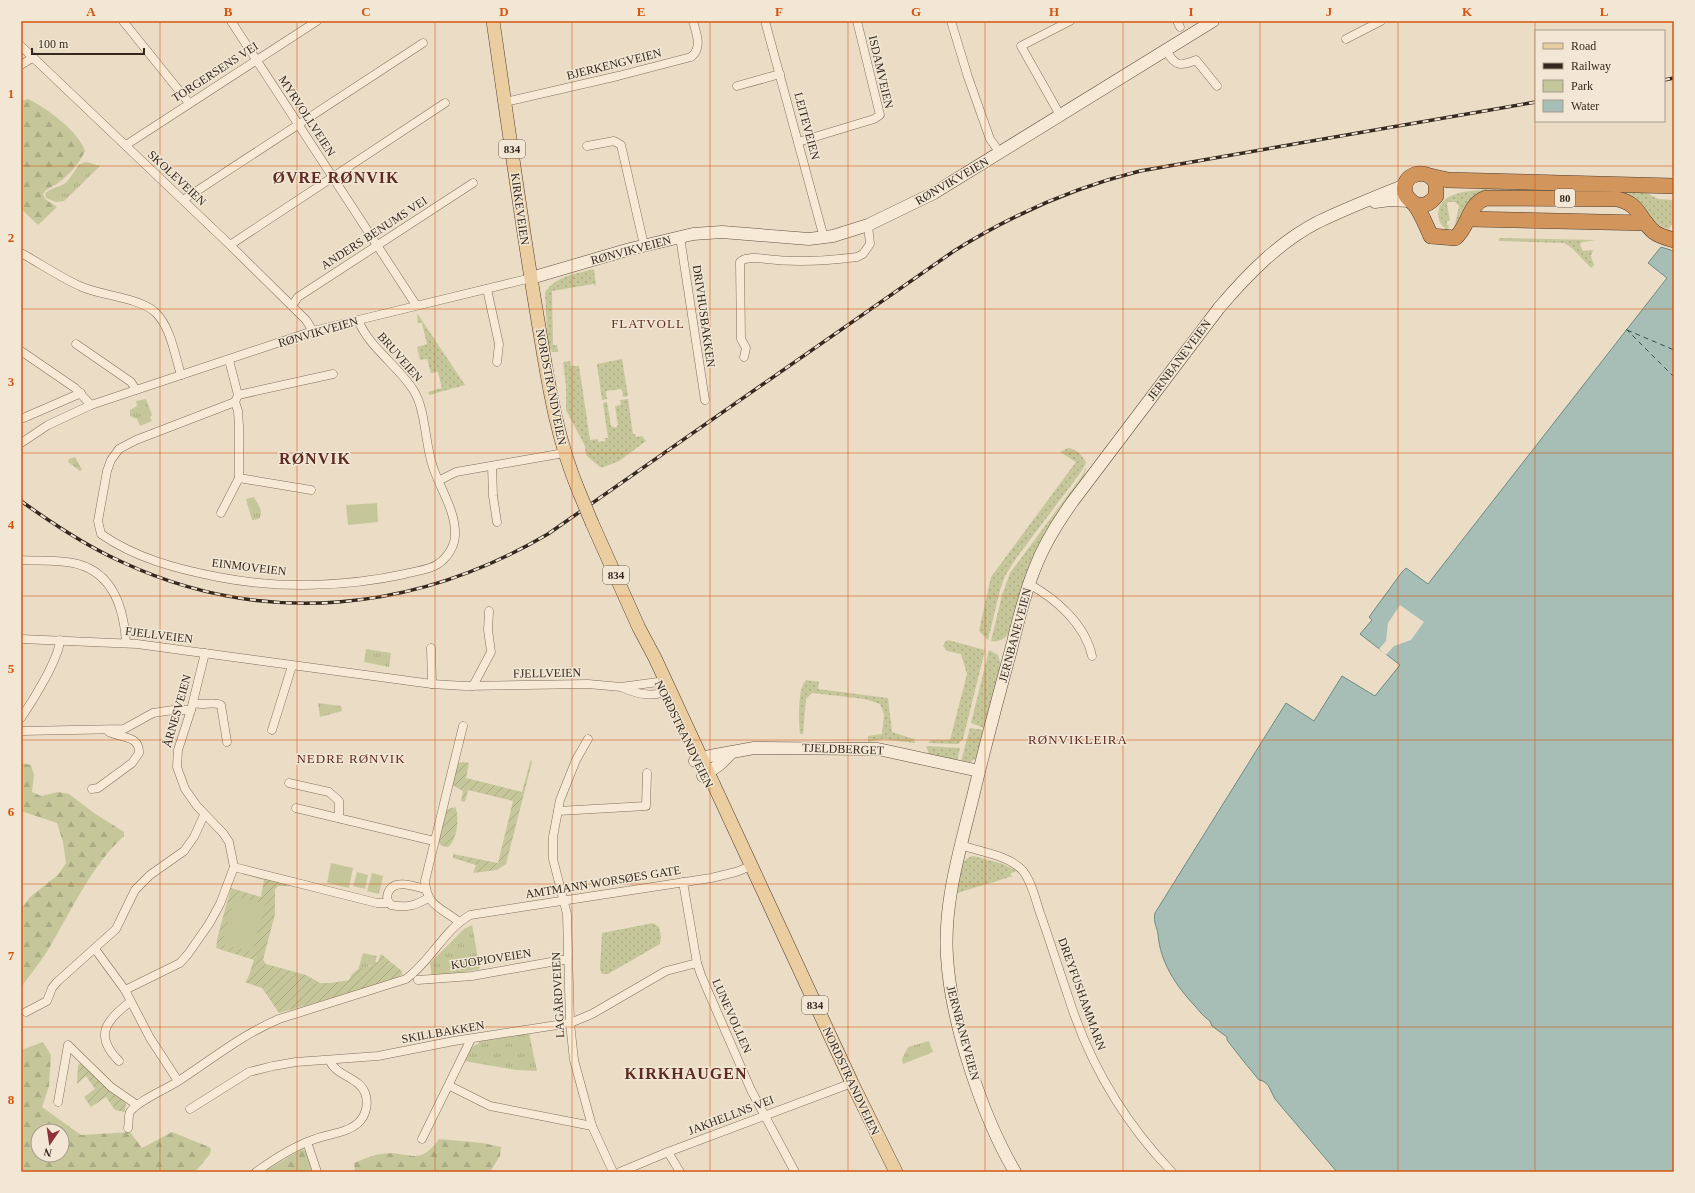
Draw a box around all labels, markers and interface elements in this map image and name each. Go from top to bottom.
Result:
text: A [86,4,96,19]
text: B [224,4,233,19]
text: C [361,4,371,19]
text: D [499,4,509,19]
text: E [637,4,645,19]
text: F [775,4,783,19]
text: G [911,4,921,19]
text: H [1049,4,1059,19]
text: I [1188,4,1194,19]
text: J [1326,4,1333,19]
text: K [1462,4,1473,19]
text: L [1600,4,1609,19]
scale bar [32,30,144,56]
legend [1535,30,1665,122]
street label: ISDAMVEIEN [866,34,896,110]
text: 100 m [38,37,69,51]
street label: TORGERSENS VEI [169,39,261,105]
text: Road [1571,39,1596,53]
street label: BJERKENGVEIEN [565,45,663,83]
text: Railway [1571,59,1611,73]
street label: MYRVOLLVEIEN [276,73,338,159]
text: Park [1571,79,1593,93]
text: 1 [8,86,14,101]
street label: LEITEVEIEN [791,91,823,162]
text: Water [1571,99,1599,113]
road number: 834 [499,140,525,158]
street label: SKOLEVEIEN [145,147,209,209]
street label: RØNVIKVEIEN [913,154,992,208]
district label: ØVRE RØNVIK [272,169,400,186]
street label: KIRKEVEIEN [508,172,532,246]
road number: 80 [1555,189,1575,207]
street label: ANDERS BENUMS VEI [318,193,430,273]
text: 2 [8,230,14,245]
street label: RØNVIKVEIEN [589,232,673,267]
street label: DRIVHUSBAKKEN [690,264,718,368]
street label: RØNVIKVEIEN [276,314,360,350]
district label: FLATVOLL [611,316,685,331]
street label: JERNBANEVEIEN [1144,317,1214,403]
street label: NORDSTRANDVEIEN [533,328,569,447]
street label: BRUVEIEN [375,330,425,385]
text: 3 [8,374,15,389]
district label: RØNVIK [279,450,351,467]
text: 4 [8,517,15,532]
street label: EINMOVEIEN [211,555,288,579]
road number: 834 [603,566,629,584]
street label: JERNBANEVEIEN [996,586,1034,684]
street label: FJELLVEIEN [124,624,194,646]
text: 5 [8,661,15,676]
street label: FJELLVEIEN [513,665,582,681]
street label: ÅRNESVEIEN [160,673,194,749]
street label: NORDSTRANDVEIEN [652,678,716,790]
district label: RØNVIKLEIRA [1028,732,1128,747]
street label: TJELDBERGET [802,741,885,757]
district label: NEDRE RØNVIK [296,751,406,766]
text: 6 [8,804,15,819]
street label: AMTMANN WORSØES GATE [524,863,682,901]
street label: DREYFUSHAMMARN [1055,936,1109,1052]
street label: KUOPIOVEIEN [450,946,533,972]
text: 7 [8,948,15,963]
street label: LAGÅRDVEIEN [549,951,567,1038]
street label: LUNEVOLLEN [709,977,755,1056]
street label: JERNBANEVEIEN [944,984,982,1082]
road number: 834 [802,996,828,1014]
street label: SKILLBAKKEN [400,1018,486,1046]
street label: NORDSTRANDVEIEN [820,1025,882,1138]
district label: KIRKHAUGEN [625,1065,747,1082]
text: 8 [8,1092,15,1107]
street label: JAKHELLNS VEI [686,1092,776,1138]
north arrow [30,1123,70,1163]
text: N [42,1146,53,1159]

